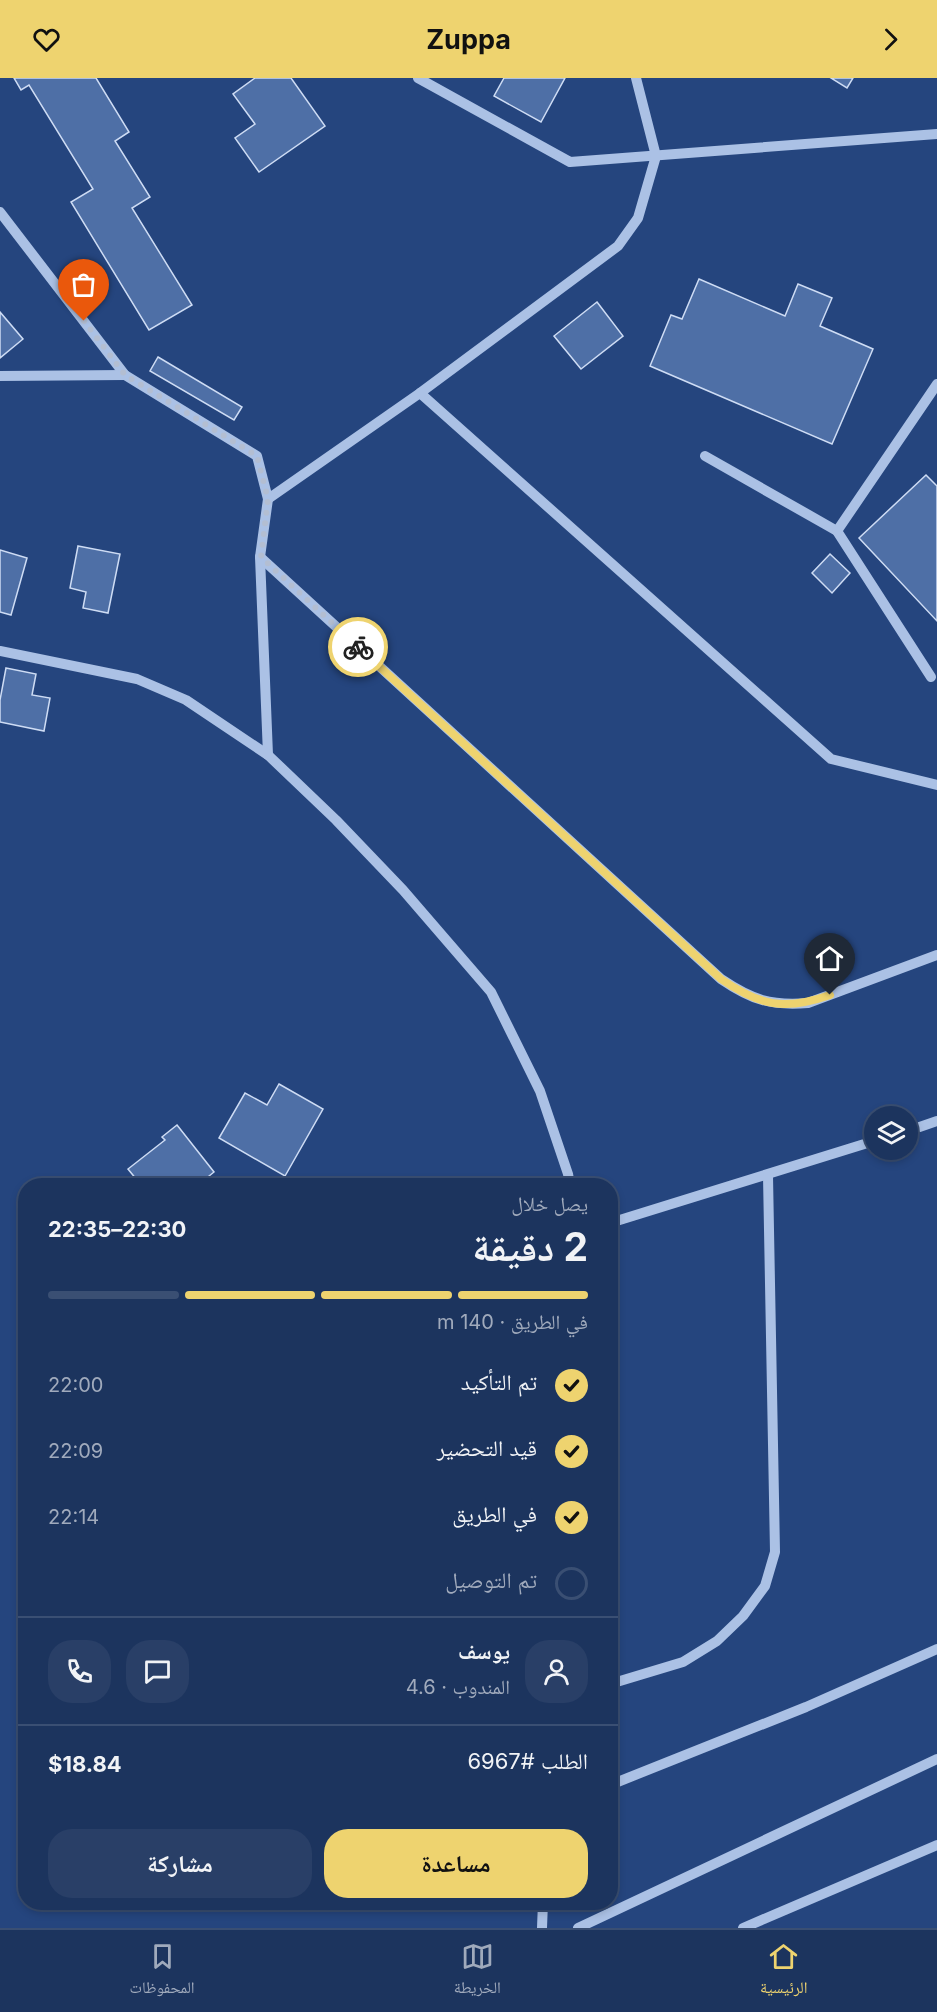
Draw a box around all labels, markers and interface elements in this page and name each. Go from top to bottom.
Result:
icon: heart [30,23,63,56]
text: Zuppa [426,23,511,56]
icon: forward [874,23,907,56]
pin [58,259,109,321]
icon: bag [67,268,100,301]
courier [328,617,388,677]
icon: bike [342,631,375,664]
pin [804,933,855,995]
icon: home [813,942,846,975]
map controls [864,1106,918,1160]
button: layers [864,1106,918,1160]
text: يصل خلال [511,1192,588,1216]
text: 22:30–22:35 [48,1216,186,1242]
text: 2 دقيقة [472,1223,588,1270]
text: في الطريق · 140 m [437,1310,588,1334]
text: تم التأكيد [461,1369,537,1395]
icon: check [555,1369,588,1402]
text: 22:00 [48,1373,103,1397]
text: قيد التحضير [437,1435,537,1461]
icon: check [555,1435,588,1468]
text: 22:09 [48,1439,103,1463]
text: في الطريق [452,1501,537,1527]
icon: check [555,1501,588,1534]
text: 22:14 [48,1505,99,1529]
text: تم التوصيل [445,1567,537,1593]
text: يوسف [458,1638,510,1664]
button: phone [48,1640,111,1703]
button: chat [126,1640,189,1703]
button: person [525,1640,588,1703]
text: المندوب · 4.6 [406,1675,510,1699]
text: الطلب #6967 [467,1748,588,1774]
text: $18.84 [48,1751,122,1777]
button: مشاركة [48,1829,312,1898]
button: مساعدة [324,1829,588,1898]
tab: المحفوظات [130,1940,195,2003]
tab: الخريطة [454,1940,501,2003]
tab: الرئيسية [760,1940,807,2003]

